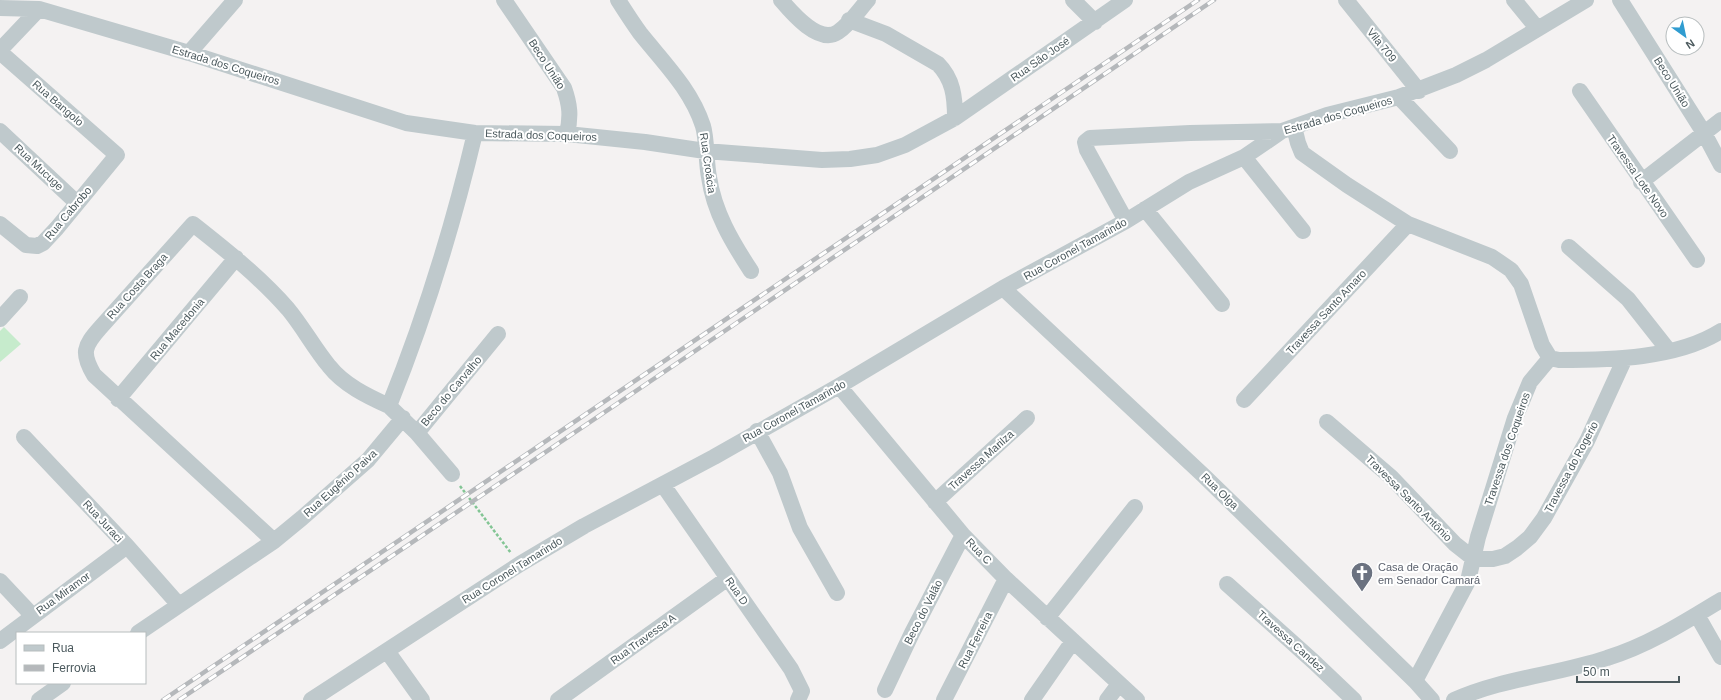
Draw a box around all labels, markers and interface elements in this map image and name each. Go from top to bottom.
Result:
north arrow [1665,16,1705,56]
street label: Vila 709 [1365,26,1399,64]
street label: Rua São José [1008,34,1072,84]
street label: Beco União [526,37,568,91]
text: N [1684,37,1697,52]
street label: Estrada dos Coqueiros [171,43,282,87]
street label: Beco União [1652,55,1692,109]
street label: Rua Bangolo [30,78,86,128]
street label: Estrada dos Coqueiros [1283,94,1394,136]
street label: Estrada dos Coqueiros [485,127,598,143]
street label: Rua Croácia [698,132,718,195]
street label: Travessa Lote Novo [1605,132,1671,220]
street label: Rua Mucuge [12,141,66,193]
street label: Rua Cabrobo [42,184,94,242]
street label: Rua Coronel Tamarindo [1021,216,1129,282]
street label: Rua Costa Braga [104,250,170,321]
street label: Travessa Santo Amaro [1284,267,1368,357]
street label: Rua Macedonia [148,295,207,362]
street label: Beco do Carvalho [418,354,484,428]
street label: Rua Coronel Tamarindo [740,378,848,444]
street label: Travessa dos Coqueiros [1482,390,1532,507]
street label: Travessa do Rogerio [1542,419,1600,515]
street label: Travessa Marilza [946,427,1017,492]
street label: Rua Eugênio Paiva [301,446,380,519]
street label: Travessa Santo Antônio [1364,453,1454,543]
street label: Rua Olga [1199,471,1242,512]
street label: Rua Juraci [81,498,125,544]
street label: Rua Coronel Tamarindo [460,534,564,606]
street label: Rua C [964,536,994,566]
church icon: Casa de Oração em Senador Camará [1349,560,1375,593]
place label: Casa de Oração em Senador Camará [1378,561,1481,586]
street label: Rua Miramor [34,569,93,617]
street label: Rua D [723,575,751,607]
street label: Beco do Valão [902,578,944,646]
street label: Travessa Candez [1255,608,1327,674]
street label: Rua Ferreira [956,609,995,670]
street label: Rua Travessa A [608,611,678,667]
legend [16,632,146,684]
text: Rua [52,641,74,655]
scale bar [1577,658,1679,684]
text: Ferrovia [52,661,96,675]
text: 50 m [1583,665,1610,679]

